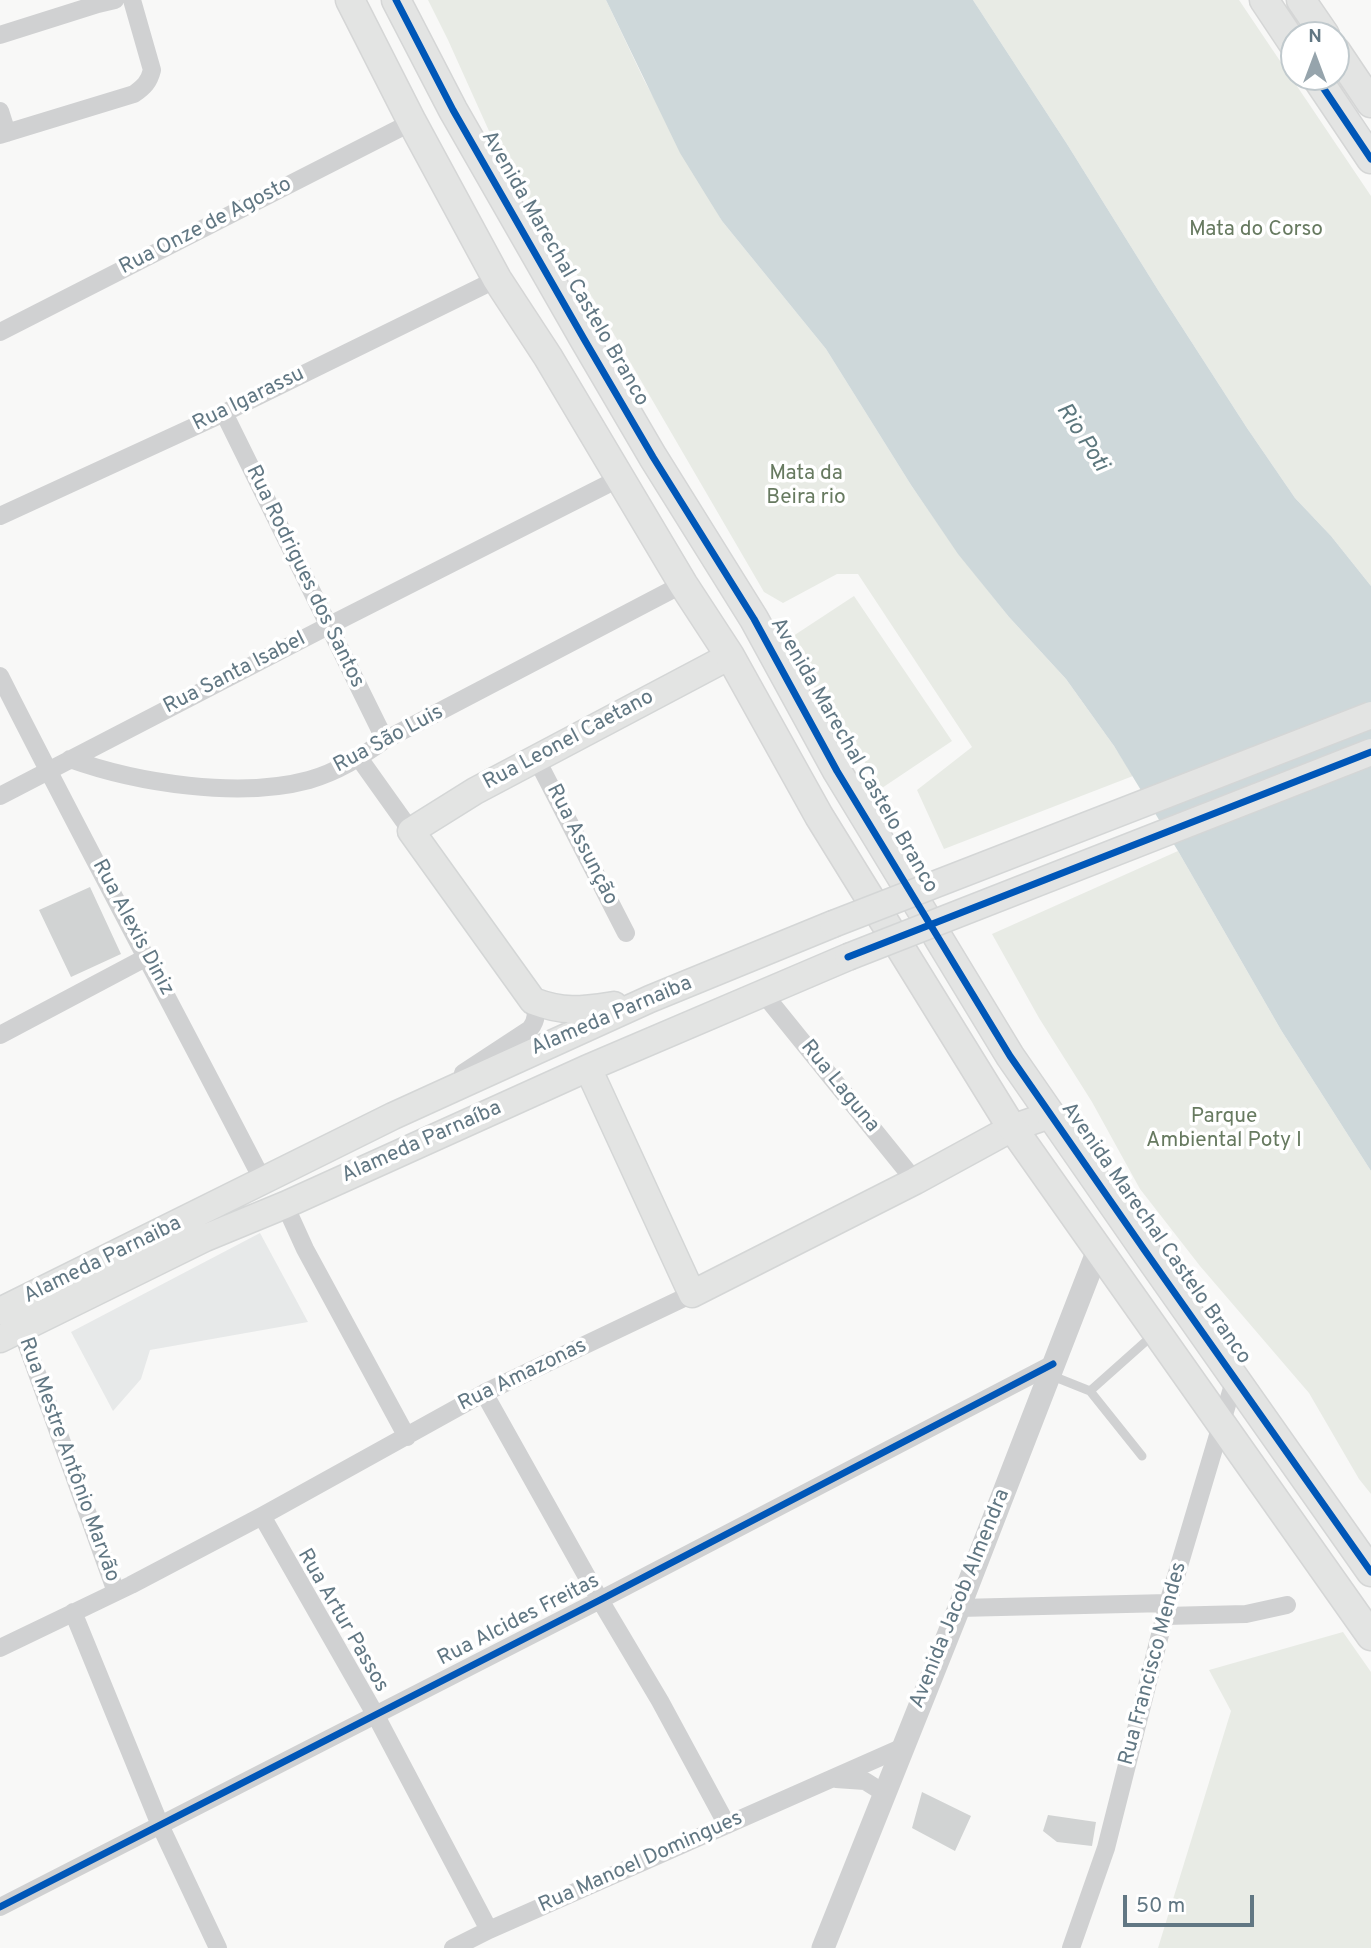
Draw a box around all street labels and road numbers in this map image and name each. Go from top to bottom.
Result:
street label: Avenida Marechal Castelo Branco [475,127,653,411]
street label: Rua Onze de Agosto [116,173,296,281]
street label: Rua Igarassu [189,362,309,438]
street label: Rua Rodrigues dos Santos [239,462,369,692]
street label: Avenida Marechal Castelo Branco [764,614,942,898]
street label: Rua Santa Isabel [160,627,310,721]
street label: Rua Leonel Caetano [479,685,659,797]
street label: Rua São Luis [330,701,448,779]
street label: Rua Assunção [540,780,622,910]
street label: Rua Alexis Diniz [86,856,178,1000]
street label: Alameda Parnaiba [528,972,696,1062]
street label: Rua Laguna [794,1036,884,1138]
street label: Alameda Parnaíba [338,1096,506,1190]
street label: Avenida Marechal Castelo Branco [1055,1098,1255,1370]
street label: Alameda Parnaiba [20,1212,186,1310]
street label: Rua Mestre Antônio Marvão [12,1334,124,1586]
street label: Rua Amazonas [455,1334,591,1418]
street label: Avenida Jacob Almendra [905,1486,1017,1712]
street label: Rua Artur Passos [291,1545,393,1697]
street label: Rua Francisco Mendes [1115,1560,1193,1768]
street label: Rua Alcides Freitas [434,1569,604,1673]
street label: Rua Manoel Domingues [535,1807,747,1919]

